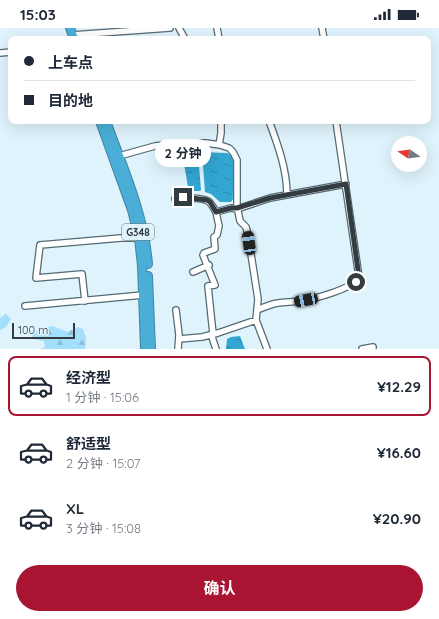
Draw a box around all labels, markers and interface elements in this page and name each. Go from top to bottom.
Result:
text: 15:03 [20,5,56,24]
text: 上车点 [48,53,93,72]
text: 目的地 [48,91,93,110]
north arrow [391,136,427,172]
map controls [391,136,427,172]
callout: 2 分钟 [155,139,211,167]
text: 2 分钟 [164,145,202,161]
route end [174,188,192,206]
road number: G348 [122,224,154,240]
car [241,230,257,256]
route start [347,273,365,291]
car [293,292,319,308]
scale bar [12,321,75,340]
text: 100 m [18,323,48,337]
icon: car [18,368,54,404]
text: 经济型 [66,368,111,387]
text: ¥12.29 [377,377,421,396]
text: 1 分钟 · 15:06 [66,389,139,405]
icon: car [18,434,54,470]
text: 舒适型 [66,434,111,453]
text: ¥16.60 [377,443,421,462]
text: 2 分钟 · 15:07 [66,455,140,471]
text: XL [66,499,84,518]
icon: car [18,500,54,536]
text: ¥20.90 [373,509,421,528]
text: 3 分钟 · 15:08 [66,520,141,536]
button: 确认 [16,565,423,611]

